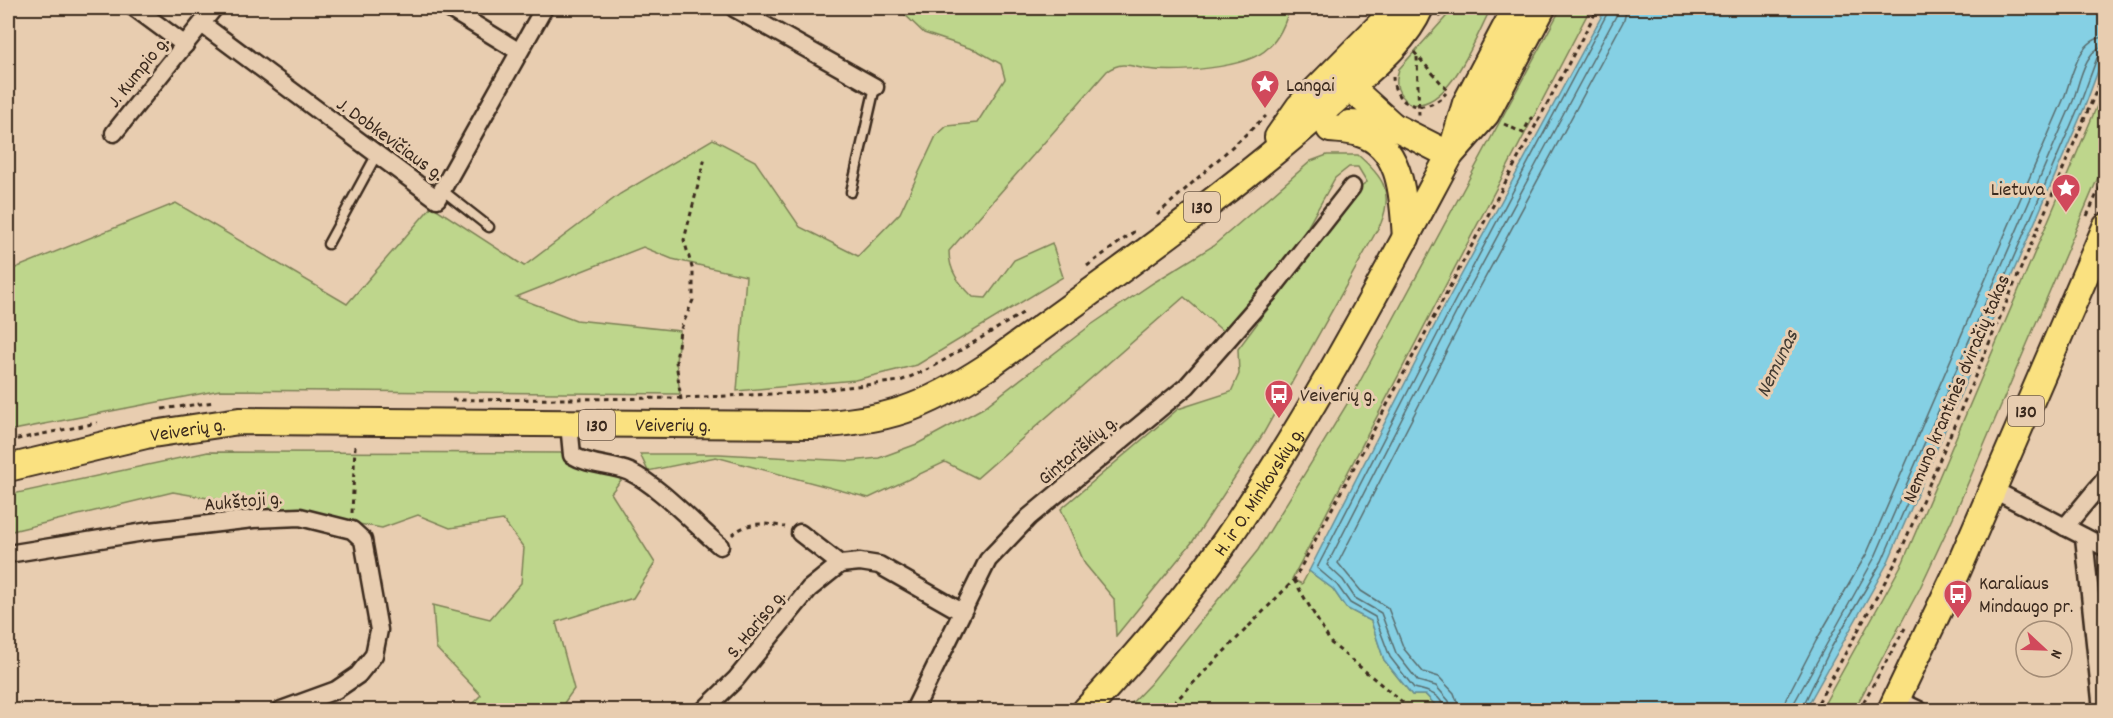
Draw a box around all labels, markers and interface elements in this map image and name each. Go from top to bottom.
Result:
street label: J. Kumpio g. [102,31,177,115]
place icon: Langai [1249,68,1281,110]
place label: Langai [1286,73,1335,101]
street label: J. Dobkevičiaus g. [330,92,449,189]
place icon: Lietuva [2050,172,2082,214]
place label: Lietuva [1991,177,2046,205]
road number: 130 [1184,192,1220,222]
street label: Nemuno krantinės dviračių takas [1897,271,2019,508]
water label: Nemunas [1750,325,1808,403]
bus stop icon: Veiverių g. [1263,378,1295,420]
place label: Veiverių g. [1300,383,1376,411]
road number: 130 [2008,396,2044,426]
road number: 130 [579,410,615,440]
street label: Gintariškių g. [1033,410,1125,493]
street label: Veiverių g. [149,412,228,451]
street label: Veiverių g. [635,413,711,441]
street label: H. ir O. Minkovskių g. [1208,423,1313,563]
street label: Aukštoji g. [203,486,283,520]
place label: Karaliaus Mindaugo pr. [1979,571,2073,622]
bus stop icon: Karaliaus Mindaugo pr. [1942,578,1974,620]
street label: S. Hariso g. [721,584,794,665]
north arrow [2014,619,2074,679]
text: N [2043,646,2068,662]

